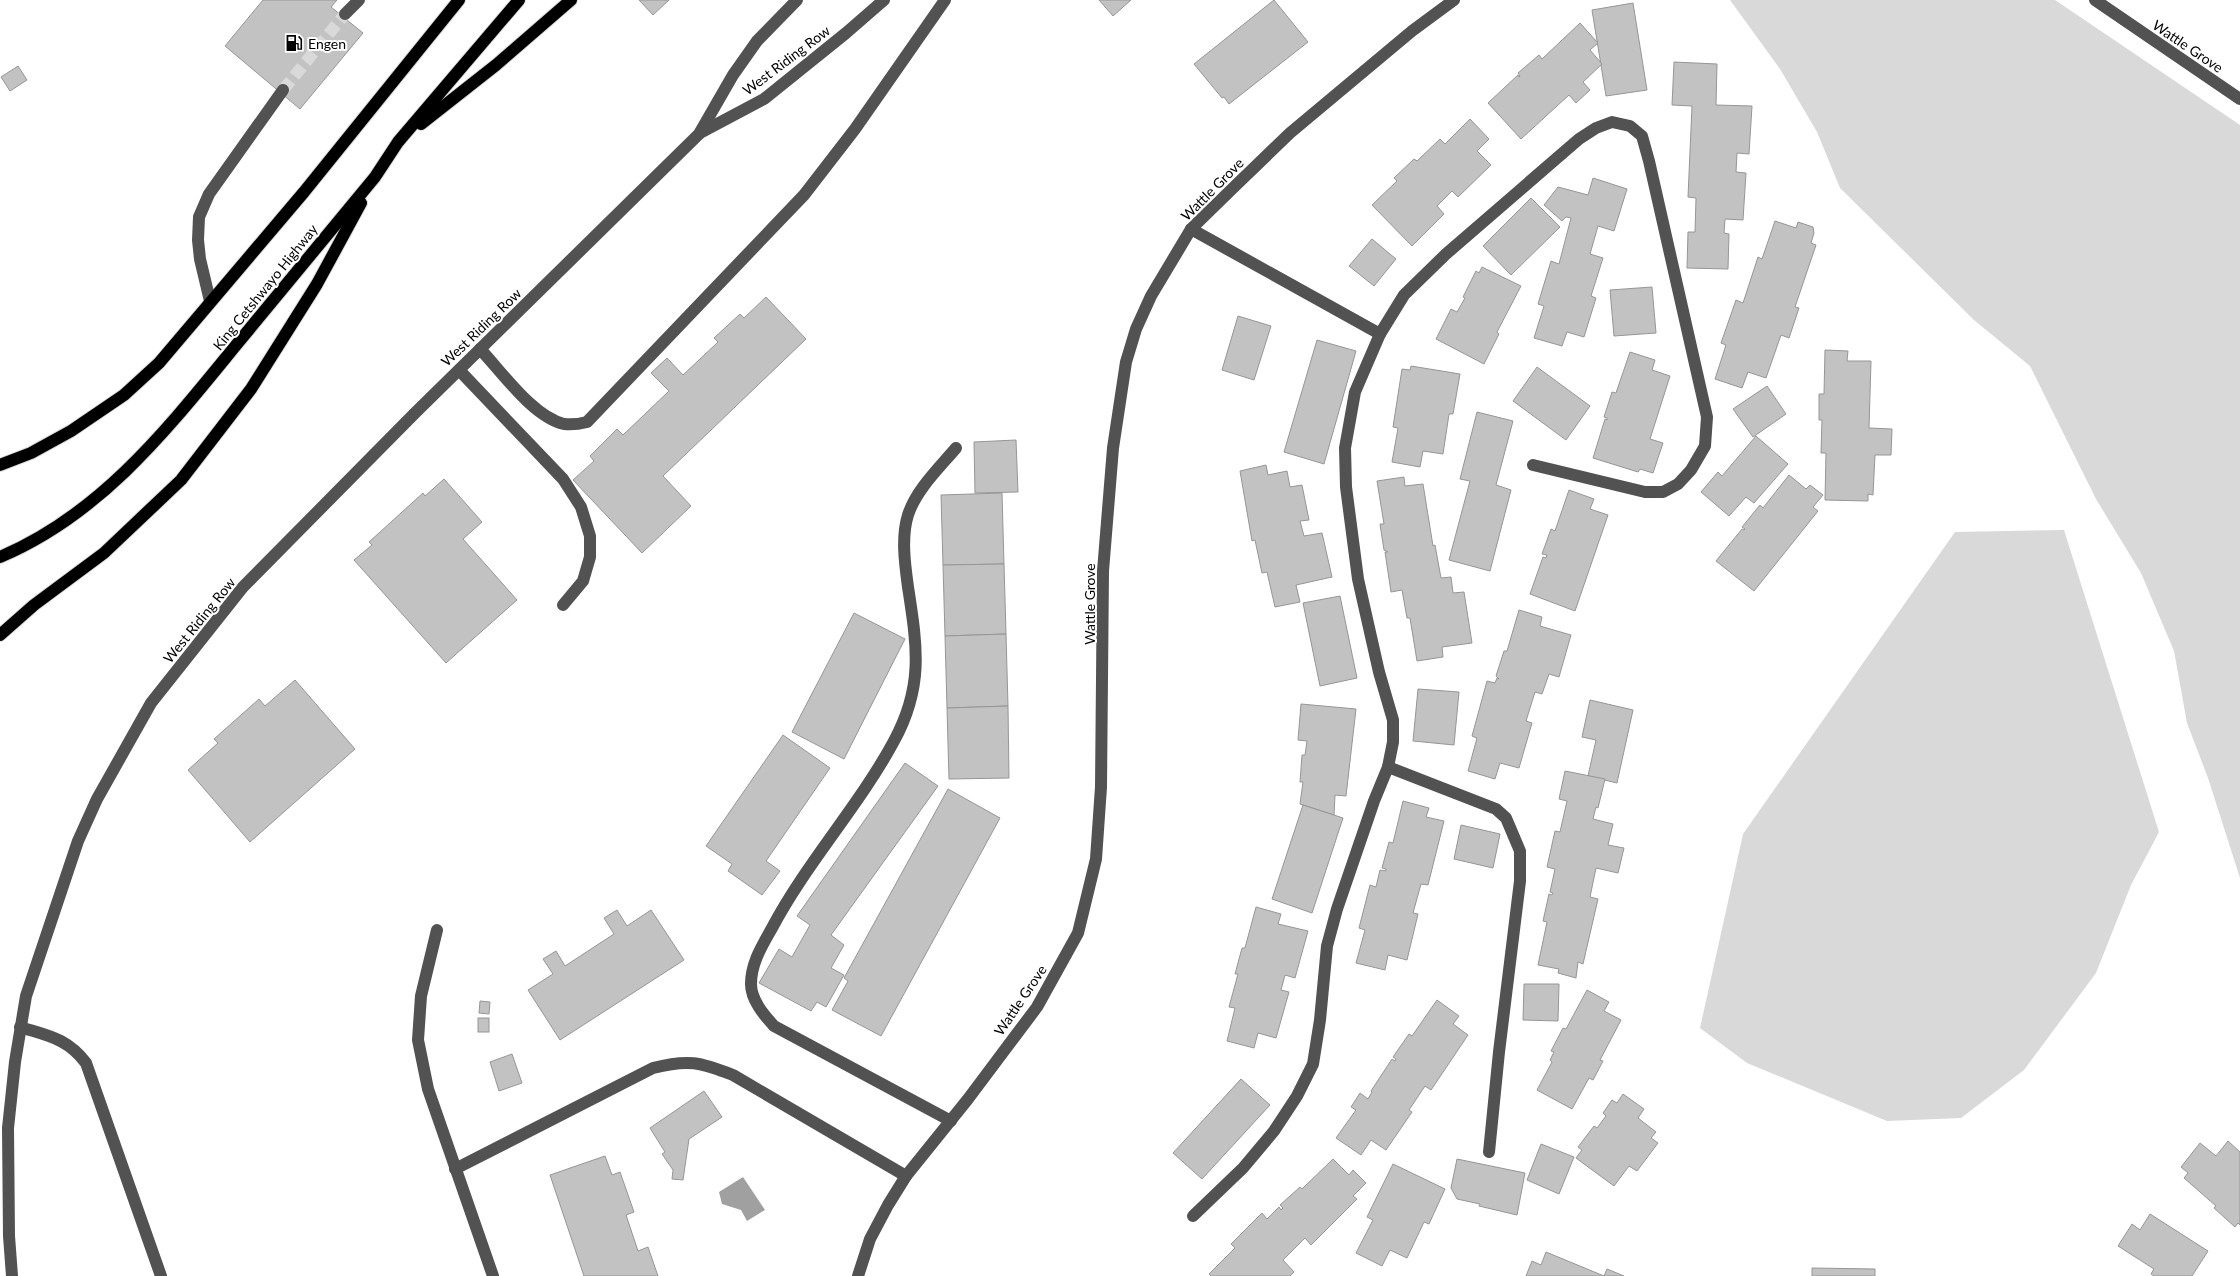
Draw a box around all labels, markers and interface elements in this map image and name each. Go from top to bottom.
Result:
street label: Wattle Grove [2149,16,2227,76]
street label: West Riding Row [739,22,833,98]
fuel station icon: Engen [284,33,304,53]
place label: Engen [308,35,346,52]
street label: Wattle Grove [1177,154,1247,224]
street label: King Cetshwayo Highway [209,220,321,353]
street label: West Riding Row [437,284,525,370]
street label: Wattle Grove [1081,563,1098,645]
street label: West Riding Row [159,574,239,666]
street label: Wattle Grove [990,961,1050,1039]

